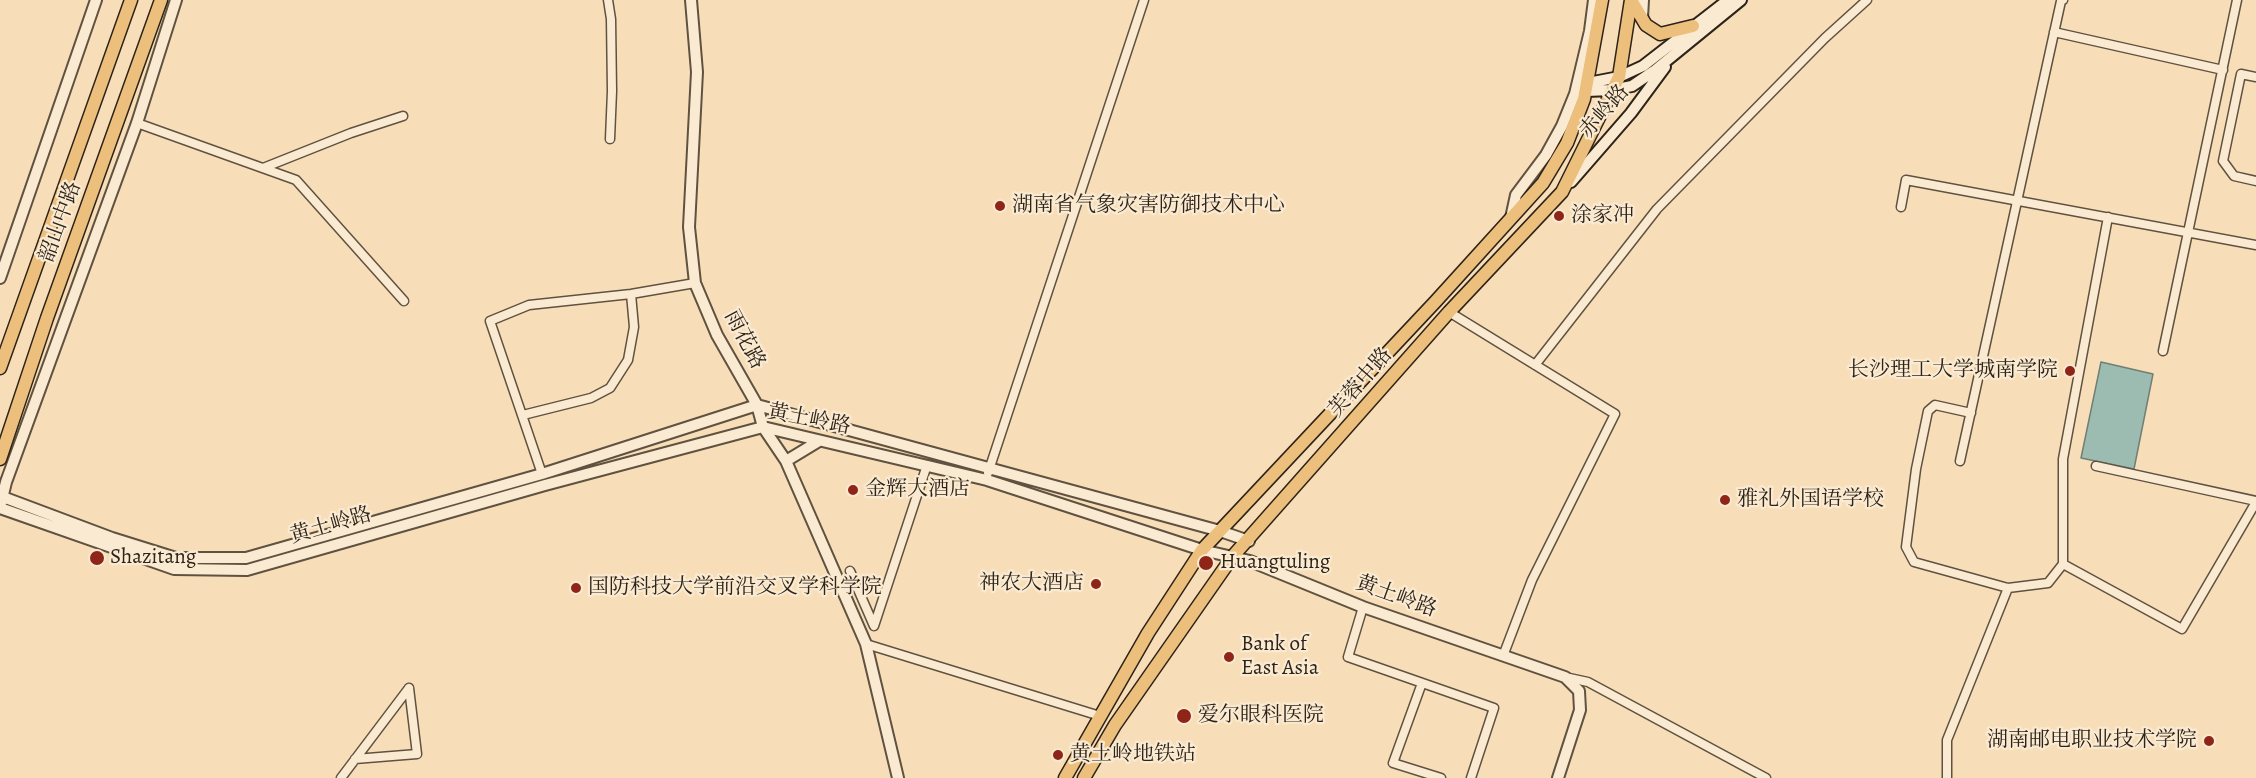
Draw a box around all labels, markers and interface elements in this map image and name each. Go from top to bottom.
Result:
street label: 赤岭路 [1575,80,1635,144]
street label: 韶山中路 [35,178,87,266]
place label: 湖南省气象灾害防御技术中心 [1012,193,1285,219]
marker: 湖南省气象灾害防御技术中心 [993,199,1007,213]
place label: 涂家冲 [1571,203,1634,229]
marker: 涂家冲 [1552,209,1566,223]
street label: 雨花路 [718,306,770,374]
street label: 芙蓉中路 [1324,343,1398,423]
place label: 长沙理工大学城南学院 [1848,358,2058,384]
marker: 长沙理工大学城南学院 [2063,364,2077,378]
street label: 黄土岭路 [765,400,853,440]
place label: 金辉大酒店 [865,477,970,503]
marker: 金辉大酒店 [846,483,860,497]
place label: 雅礼外国语学校 [1737,487,1884,513]
marker: 雅礼外国语学校 [1718,493,1732,507]
street label: 黄土岭路 [287,502,375,550]
place label: Shazitang [110,545,196,571]
marker: Shazitang [88,549,106,567]
place label: Huangtuling [1220,550,1330,576]
marker: Huangtuling [1197,554,1215,572]
place label: 神农大酒店 [979,571,1084,597]
street label: 黄土岭路 [1352,571,1440,623]
place label: 国防科技大学前沿交叉学科学院 [588,575,882,601]
marker: 神农大酒店 [1089,577,1103,591]
marker: 国防科技大学前沿交叉学科学院 [569,581,583,595]
place label: Bank of East Asia [1241,632,1319,682]
marker: Bank of East Asia [1222,650,1236,664]
place label: 爱尔眼科医院 [1198,703,1324,729]
marker: 爱尔眼科医院 [1175,707,1193,725]
place label: 湖南邮电职业技术学院 [1987,728,2197,754]
marker: 湖南邮电职业技术学院 [2202,734,2216,748]
place label: 黄土岭地铁站 [1070,742,1196,768]
marker: 黄土岭地铁站 [1051,748,1065,762]

